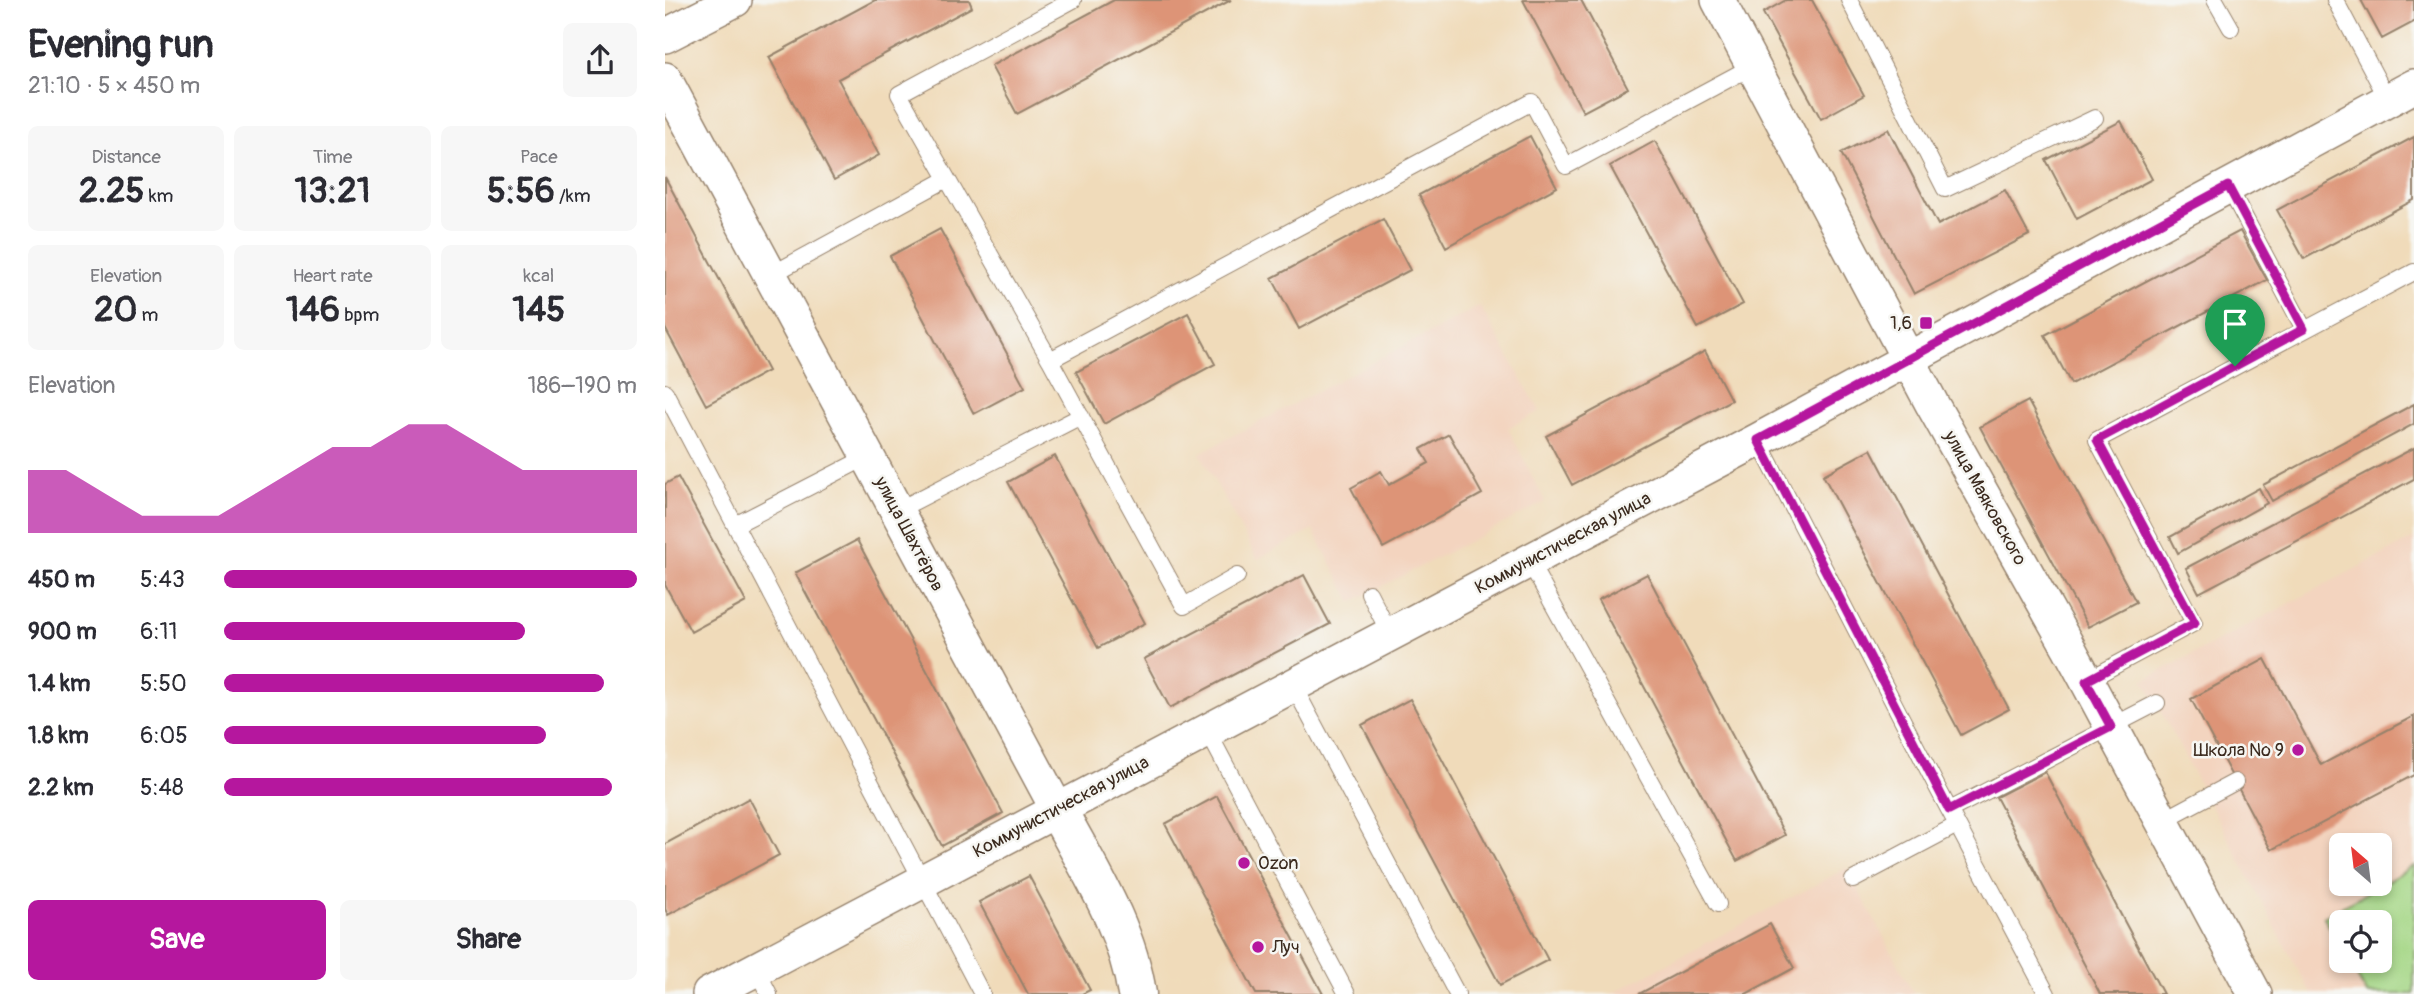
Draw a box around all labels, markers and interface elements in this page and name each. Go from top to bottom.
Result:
text: Evening run [28,21,214,69]
button: share [563,23,637,97]
text: 21:10 · 5 × 450 m [28,71,200,100]
text: Distance [91,145,161,169]
text: Time [313,145,352,169]
text: Pace [520,145,558,169]
text: 2.25 [79,169,145,213]
text: 13:21 [295,169,370,213]
text: 5:56 [487,169,555,213]
text: km [145,184,174,208]
text: /km [555,184,591,208]
text: Elevation [90,264,162,288]
text: Heart rate [292,264,373,288]
text: kcal [523,264,554,288]
text: 20 [94,288,137,332]
text: 146 [286,288,340,332]
text: 145 [512,288,565,332]
pin [2205,294,2265,366]
text: m [137,303,158,327]
text: bpm [340,303,379,327]
icon: arrive [2216,305,2254,343]
place label: 1,6 [1890,312,1912,335]
marker: 1,6 [1918,315,1934,331]
text: Elevation [28,371,116,400]
text: 186–190 m [528,371,637,400]
street label: улица Маяковского [1938,426,2032,570]
street label: улица Шахтёров [869,472,949,595]
street label: Коммунистическая улица [1471,487,1655,599]
text: 450 m [28,565,95,594]
text: 5:43 [140,565,185,594]
text: 900 m [28,617,97,646]
text: 6:11 [140,617,178,646]
text: 1.4 km [28,669,90,698]
text: 5:50 [140,669,187,698]
text: 1.8 km [28,721,89,750]
text: 6:05 [140,721,188,750]
place label: Школа № 9 [2194,739,2284,762]
marker: Школа № 9 [2290,742,2306,758]
street label: Коммунистическая улица [969,751,1153,863]
text: 2.2 km [28,773,94,802]
text: 5:48 [140,773,184,802]
north arrow [2329,833,2392,896]
map controls [2329,833,2392,973]
place label: Ozon [1258,852,1298,875]
marker: Ozon [1236,855,1252,871]
button: Save [28,900,326,980]
button: Share [340,900,637,980]
button: locate [2329,910,2392,973]
place label: Луч [1271,936,1300,959]
marker: Луч [1250,939,1266,955]

